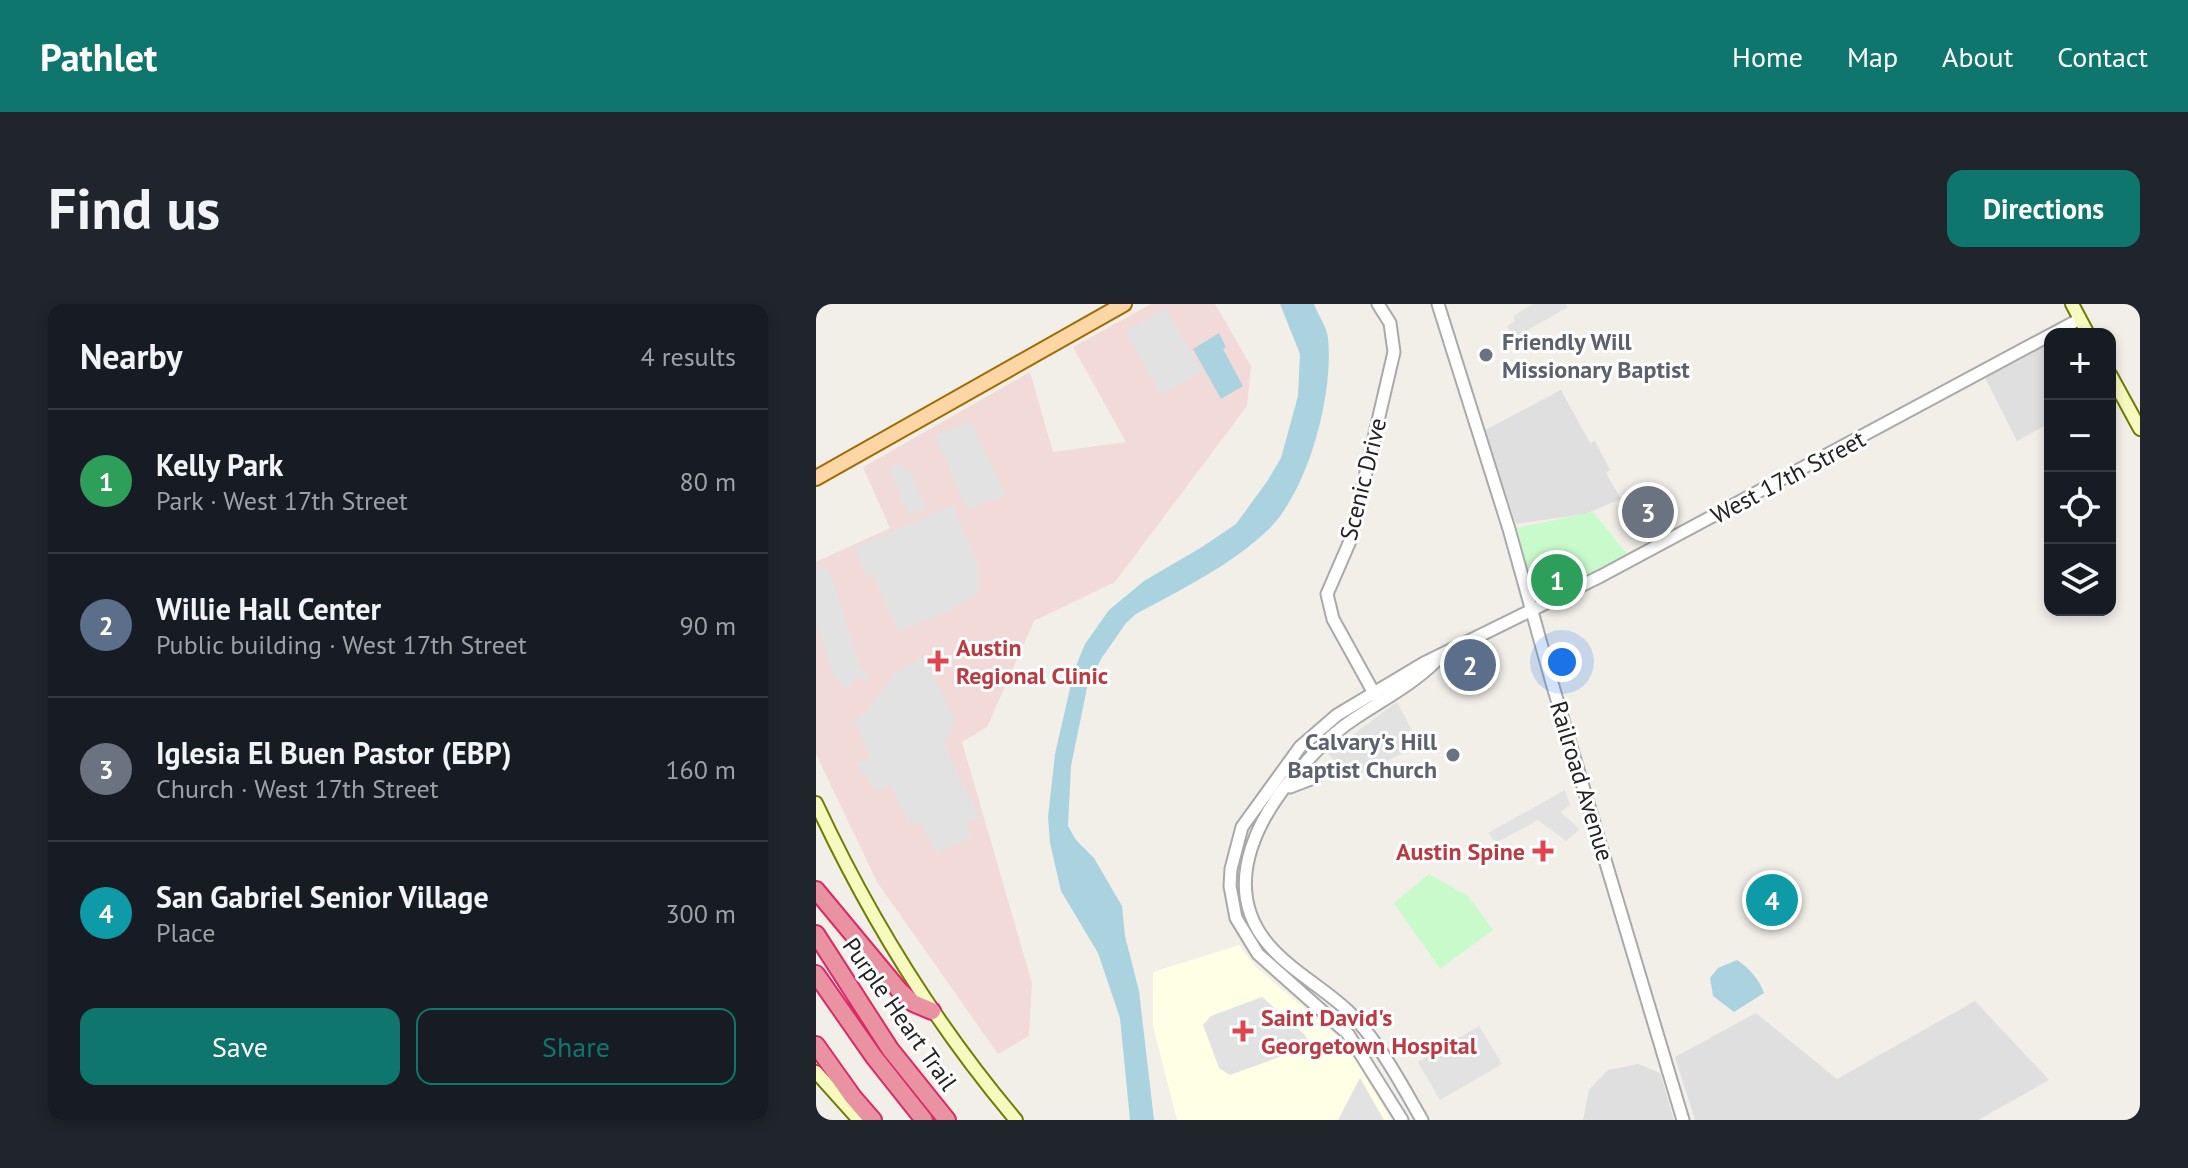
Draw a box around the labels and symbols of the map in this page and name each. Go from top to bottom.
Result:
place label: Friendly Will Missionary Baptist [1502,326,1690,385]
marker: Friendly Will Missionary Baptist [1477,346,1495,364]
street label: Scenic Drive [1333,415,1393,543]
street label: West 17th Street [1706,423,1870,531]
pin: 3 [1622,482,1674,542]
pin: 1 [1531,550,1583,610]
place label: Austin Regional Clinic [956,632,1108,691]
pin: 2 [1444,635,1496,695]
your location [1542,642,1582,682]
marker: Austin Regional Clinic [927,650,949,672]
street label: Railroad Avenue [1543,697,1621,865]
place label: Calvary's Hill Baptist Church [1288,726,1438,785]
marker: Calvary's Hill Baptist Church [1444,746,1462,764]
place label: Austin Spine [1396,836,1525,867]
marker: Austin Spine [1532,840,1554,862]
pin: 4 [1746,870,1798,930]
street label: Purple Heart Trail [836,932,964,1096]
place label: Saint David's Georgetown Hospital [1261,1002,1478,1061]
marker: Saint David's Georgetown Hospital [1232,1020,1254,1042]

